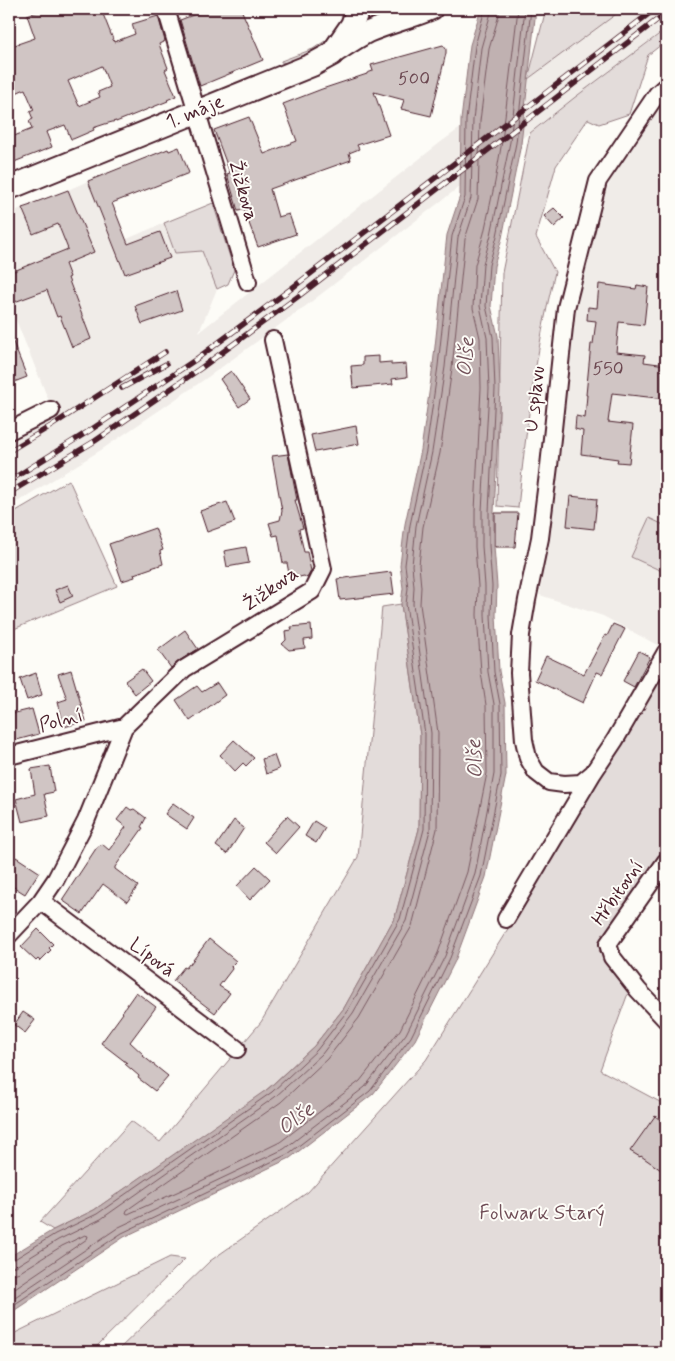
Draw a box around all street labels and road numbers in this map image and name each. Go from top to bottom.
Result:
street label: 1. máje [162,88,228,136]
street label: Žižkova [221,158,265,224]
street label: U splavu [518,365,552,433]
street label: Žižkova [238,560,304,618]
street label: Polní [36,703,86,739]
street label: Hřbitovní [585,855,651,931]
street label: Lípová [124,932,180,984]

